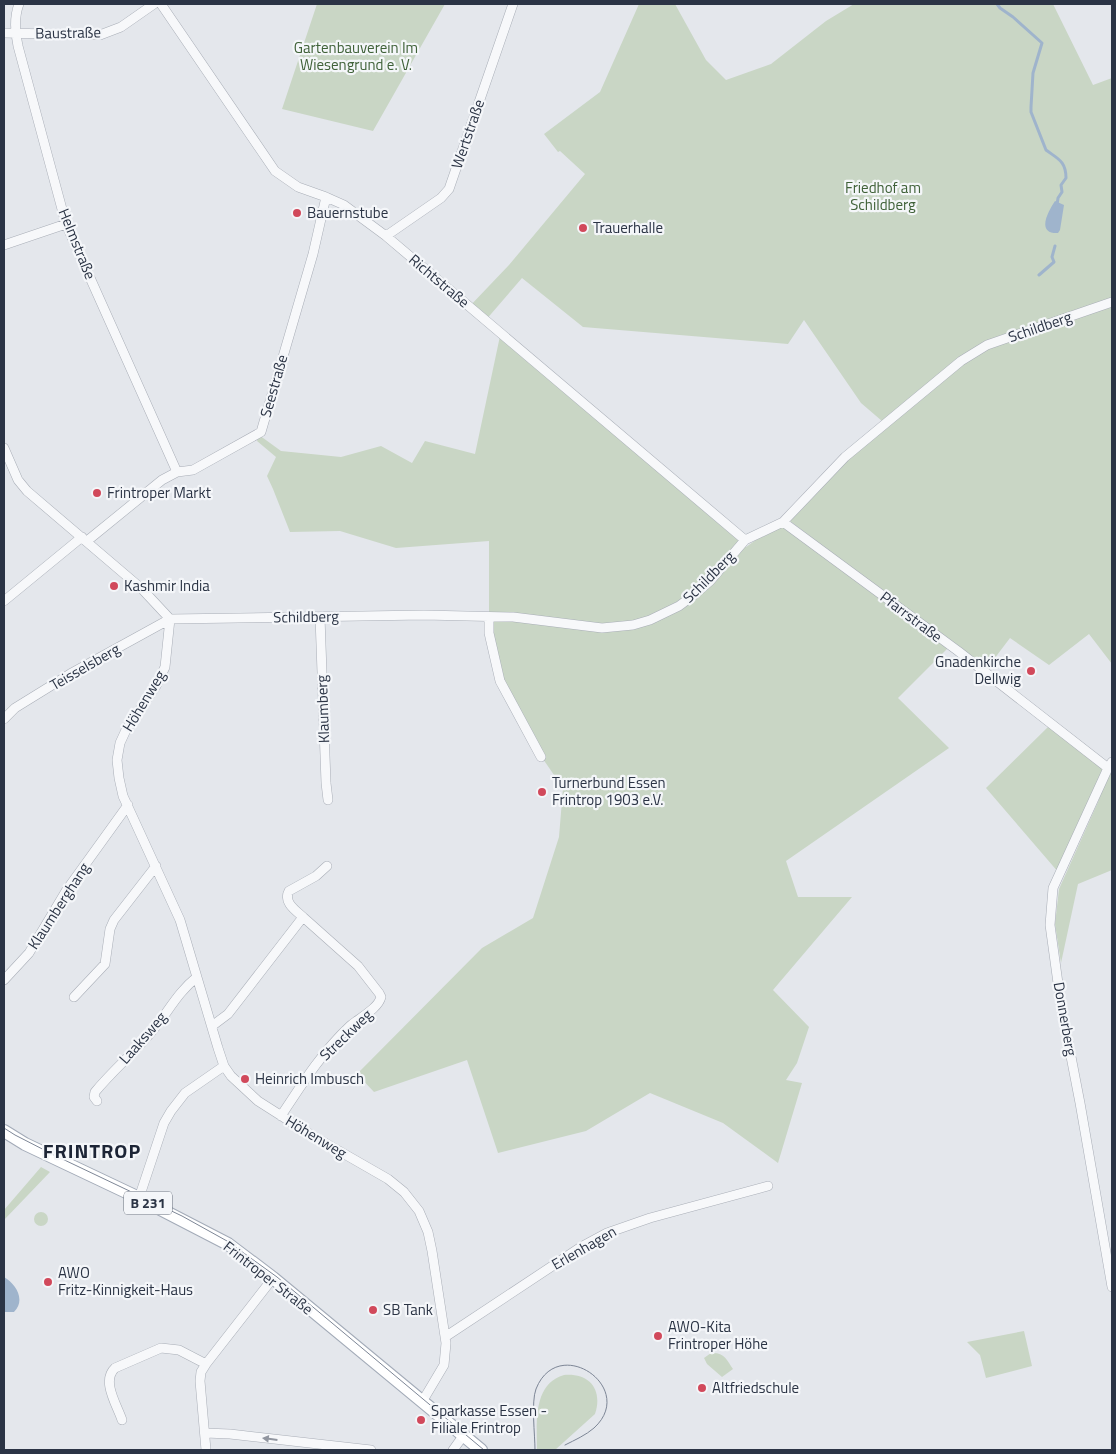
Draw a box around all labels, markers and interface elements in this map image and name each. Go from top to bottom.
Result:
street label: Baustraße [35,20,101,45]
park label: Gartenbauverein Im Wiesengrund e. V. [294,36,418,76]
street label: Wertstraße [445,96,490,172]
park label: Friedhof am Schildberg [845,176,921,216]
place label: Bauernstube [307,201,388,224]
street label: Helmstraße [53,205,102,283]
marker: Bauernstube [291,207,303,219]
place label: Trauerhalle [593,216,663,239]
marker: Trauerhalle [577,222,589,234]
street label: Richtstraße [404,248,475,313]
street label: Schildberg [1005,305,1075,348]
street label: Seestraße [254,352,293,420]
place label: Frintroper Markt [107,481,212,504]
marker: Frintroper Markt [91,487,103,499]
street label: Schildberg [677,545,740,608]
place label: Kashmir India [124,574,210,597]
marker: Kashmir India [108,580,120,592]
street label: Pfarrstraße [875,585,947,648]
street label: Schildberg [273,604,339,629]
street label: Teisselsberg [45,637,124,696]
place label: Gnadenkirche Dellwig [935,650,1021,690]
street label: Höhenweg [116,665,171,736]
marker: Gnadenkirche Dellwig [1025,665,1037,677]
street label: Klaumberg [310,674,335,744]
place label: Turnerbund Essen Frintrop 1903 e.V. [552,771,666,811]
marker: Turnerbund Essen Frintrop 1903 e.V. [536,786,548,798]
street label: Klaumberghang [22,857,96,954]
street label: Donnerberg [1048,980,1083,1058]
street label: Streckweg [314,1003,378,1066]
street label: Laaksweg [113,1006,172,1069]
place label: Heinrich Imbusch [255,1067,364,1090]
marker: Heinrich Imbusch [239,1073,251,1085]
street label: Höhenweg [281,1109,352,1164]
district label: FRINTROP [43,1135,141,1166]
road number: B 231 [124,1192,172,1214]
street label: Erlenhagen [547,1220,620,1275]
street label: Frintroper Straße [219,1235,318,1320]
place label: AWO Fritz-Kinnigkeit-Haus [58,1261,193,1301]
marker: AWO Fritz-Kinnigkeit-Haus [42,1276,54,1288]
place label: SB Tank [383,1298,433,1321]
marker: SB Tank [367,1304,379,1316]
place label: AWO-Kita Frintroper Höhe [668,1315,768,1355]
marker: AWO-Kita Frintroper Höhe [652,1330,664,1342]
place label: Altfriedschule [712,1376,799,1399]
marker: Altfriedschule [696,1382,708,1394]
place label: Sparkasse Essen - Filiale Frintrop [431,1399,547,1439]
marker: Sparkasse Essen - Filiale Frintrop [415,1414,427,1426]
one-way arrow [262,1435,278,1443]

